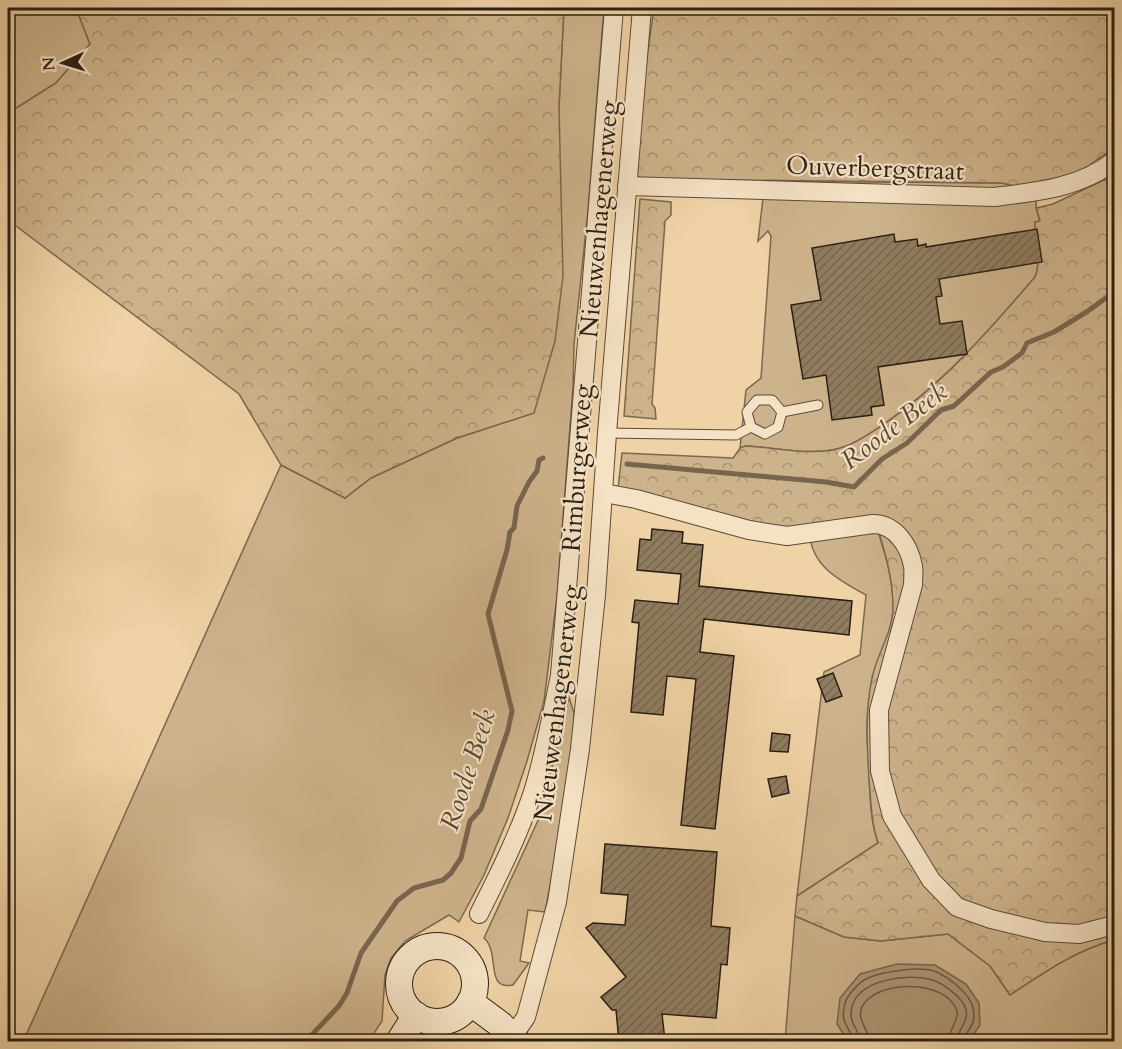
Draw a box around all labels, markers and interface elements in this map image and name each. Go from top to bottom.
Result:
north arrow [33,33,93,93]
text: N [38,56,60,72]
street label: Nieuwenhagenerweg [571,98,627,339]
street label: Ouverbergstraat [785,147,965,189]
water label: Roode Beek [833,373,956,478]
street label: Rimburgerweg [554,383,600,553]
street label: Nieuwenhagenerweg [525,582,589,823]
water label: Roode Beek [431,704,505,835]

